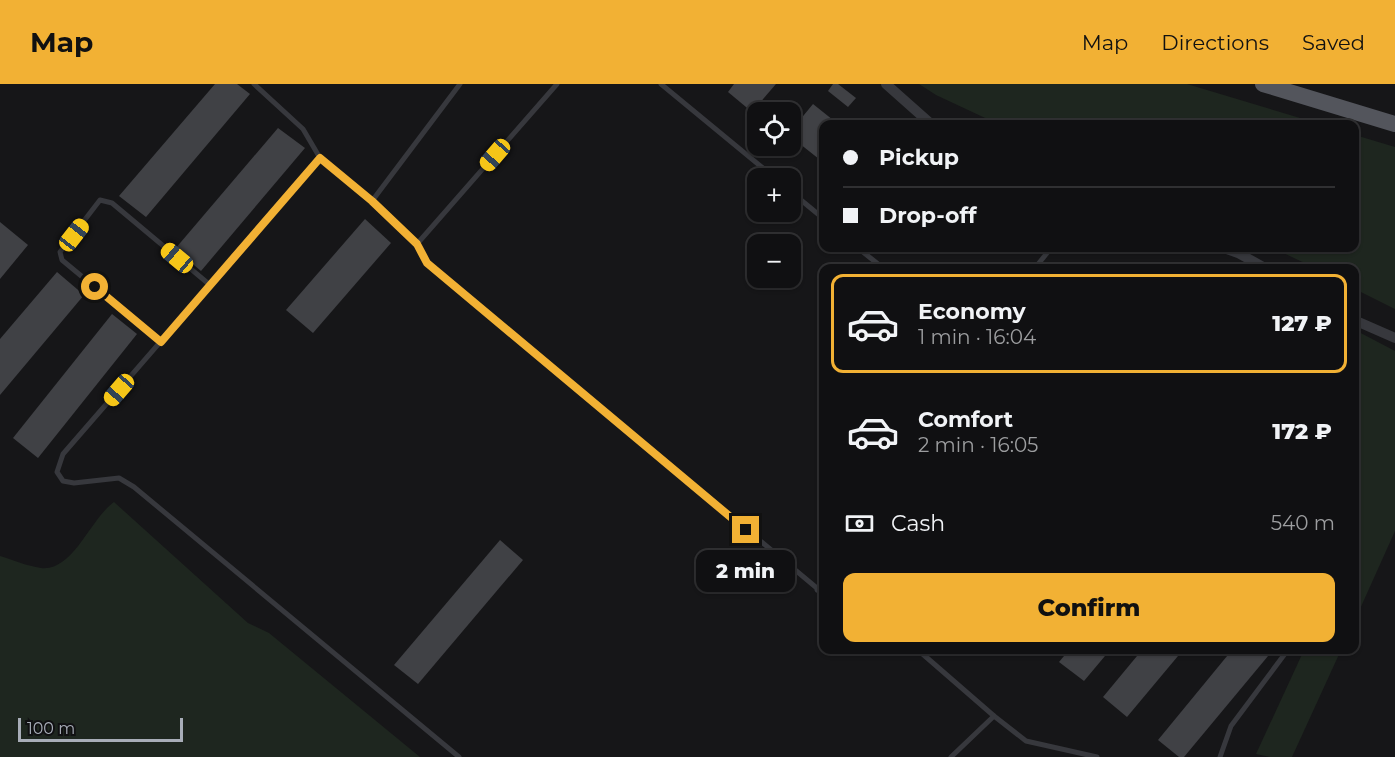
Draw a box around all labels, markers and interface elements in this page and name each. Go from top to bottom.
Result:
text: Map [30,25,93,59]
text: Map [1082,30,1128,55]
text: Directions [1161,30,1269,55]
text: Saved [1302,30,1365,55]
map controls [747,102,801,288]
button: locate [747,102,801,156]
car [476,136,514,174]
text: Pickup [879,144,959,171]
button: + [747,168,801,222]
text: Drop-off [879,202,977,229]
car [56,215,92,255]
button: − [747,234,801,288]
car [157,240,197,276]
route start [81,273,108,300]
icon: car [846,297,900,351]
text: Economy [918,298,1026,325]
text: 127 ₽ [1272,310,1332,337]
text: 1 min · 16:04 [918,325,1036,349]
car [100,371,138,409]
icon: car [846,405,900,459]
text: Comfort [918,406,1013,433]
text: 172 ₽ [1272,418,1332,445]
text: 2 min · 16:05 [918,433,1038,457]
icon: cash [843,507,876,540]
text: Cash [891,510,945,537]
text: 540 m [1271,511,1335,535]
route end [732,516,759,543]
callout: 2 min [696,551,795,593]
text: 2 min [716,559,775,583]
button: Confirm [843,573,1335,642]
scale bar [18,715,183,742]
text: 100 m [27,719,75,738]

